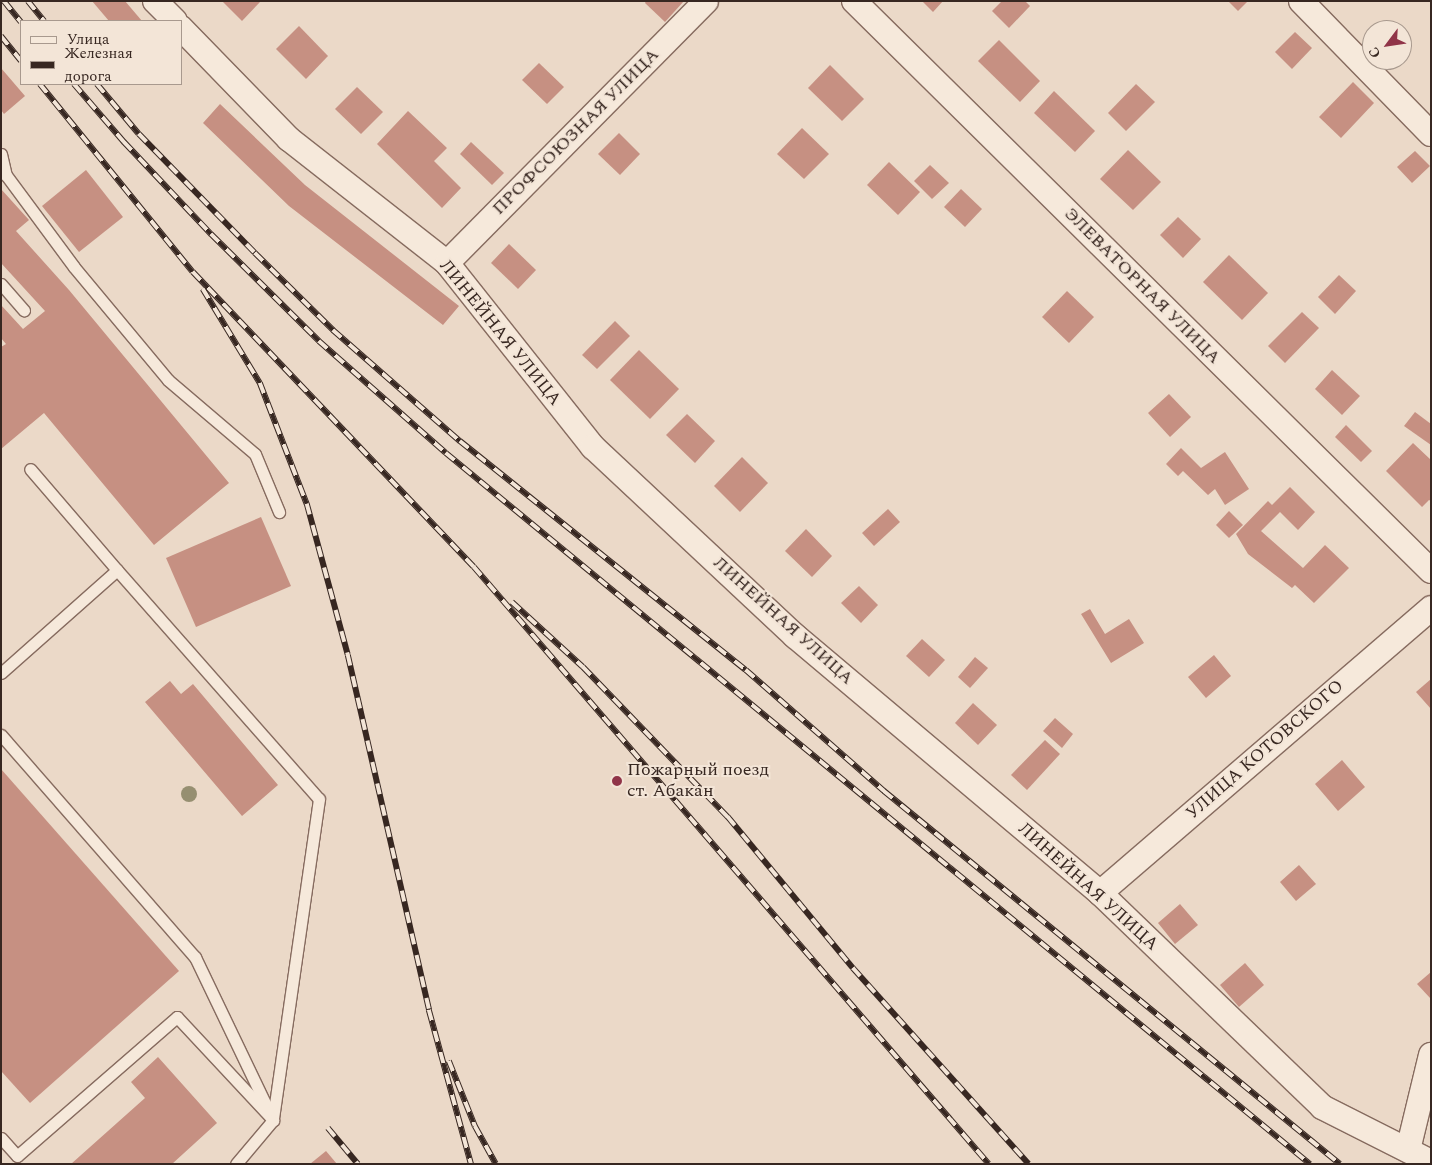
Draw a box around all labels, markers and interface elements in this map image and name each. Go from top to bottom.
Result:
legend [20,20,182,85]
north arrow [1362,20,1412,70]
text: Улица [67,28,109,51]
text: Железная дорога [65,42,133,88]
text: С [1363,43,1386,62]
street label: ПРОФСОЮЗНАЯ УЛИЦА [488,44,664,220]
street label: ЭЛЕВАТОРНАЯ УЛИЦА [1059,203,1225,369]
street label: ЛИНЕЙНАЯ УЛИЦА [435,256,565,410]
street label: ЛИНЕЙНАЯ УЛИЦА [708,552,858,690]
street label: УЛИЦА КОТОВСКОГО [1182,676,1348,824]
place label: Пожарный поезд ст. Абакан [627,760,769,802]
marker: Пожарный поезд ст. Абакан [611,775,623,787]
street label: ЛИНЕЙНАЯ УЛИЦА [1013,818,1163,956]

